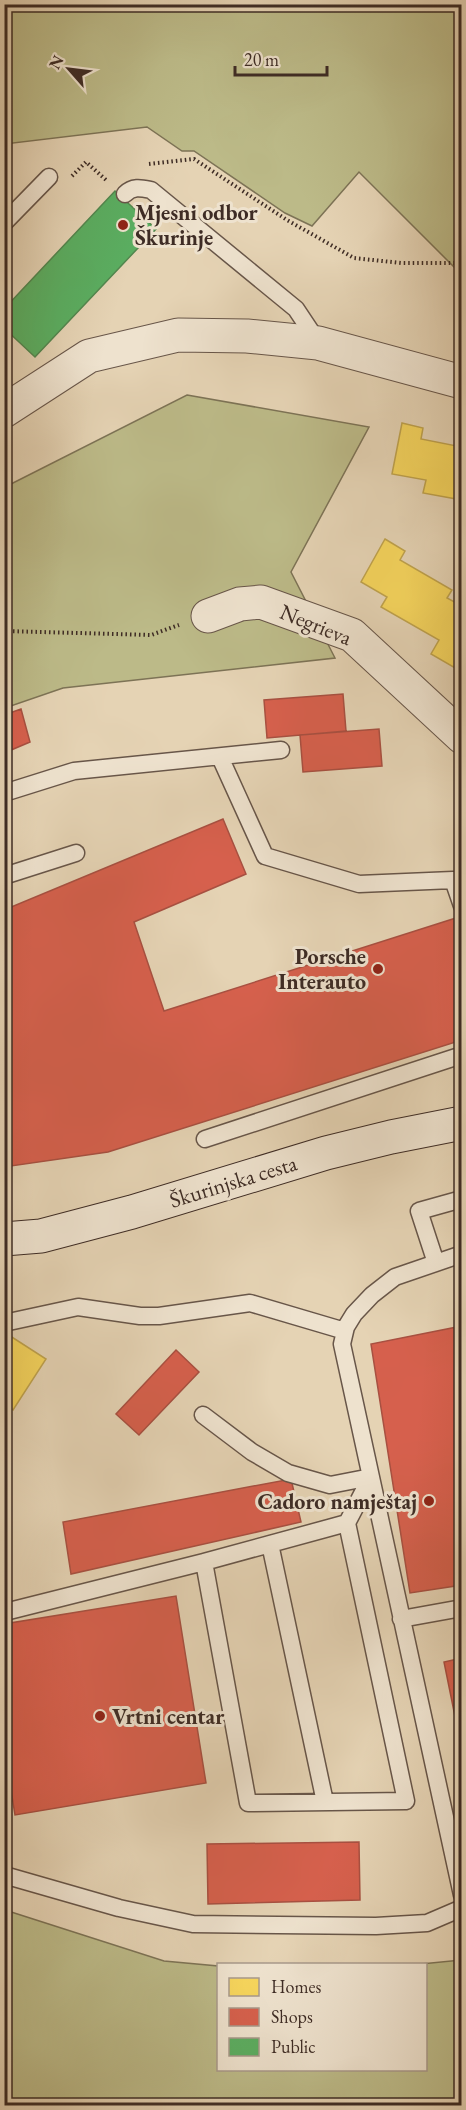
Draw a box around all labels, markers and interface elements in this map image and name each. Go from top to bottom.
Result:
north arrow [39,39,99,99]
scale bar [235,39,326,77]
text: 20 m [244,48,279,71]
text: N [44,52,69,73]
place label: Mjesni odbor Škurinje [135,198,258,252]
marker: Mjesni odbor Škurinje [116,218,130,232]
street label: Negrieva [276,597,356,652]
place label: Porsche Interauto [278,942,366,996]
marker: Porsche Interauto [371,962,385,976]
street label: Škurinjska cesta [166,1148,301,1215]
place label: Cadoro namještaj [258,1487,417,1516]
marker: Cadoro namještaj [422,1494,436,1508]
place label: Vrtni centar [112,1702,225,1731]
marker: Vrtni centar [93,1709,107,1723]
legend [217,1963,427,2071]
text: Homes [271,1975,322,1998]
text: Shops [271,2005,313,2028]
text: Public [271,2035,315,2058]

